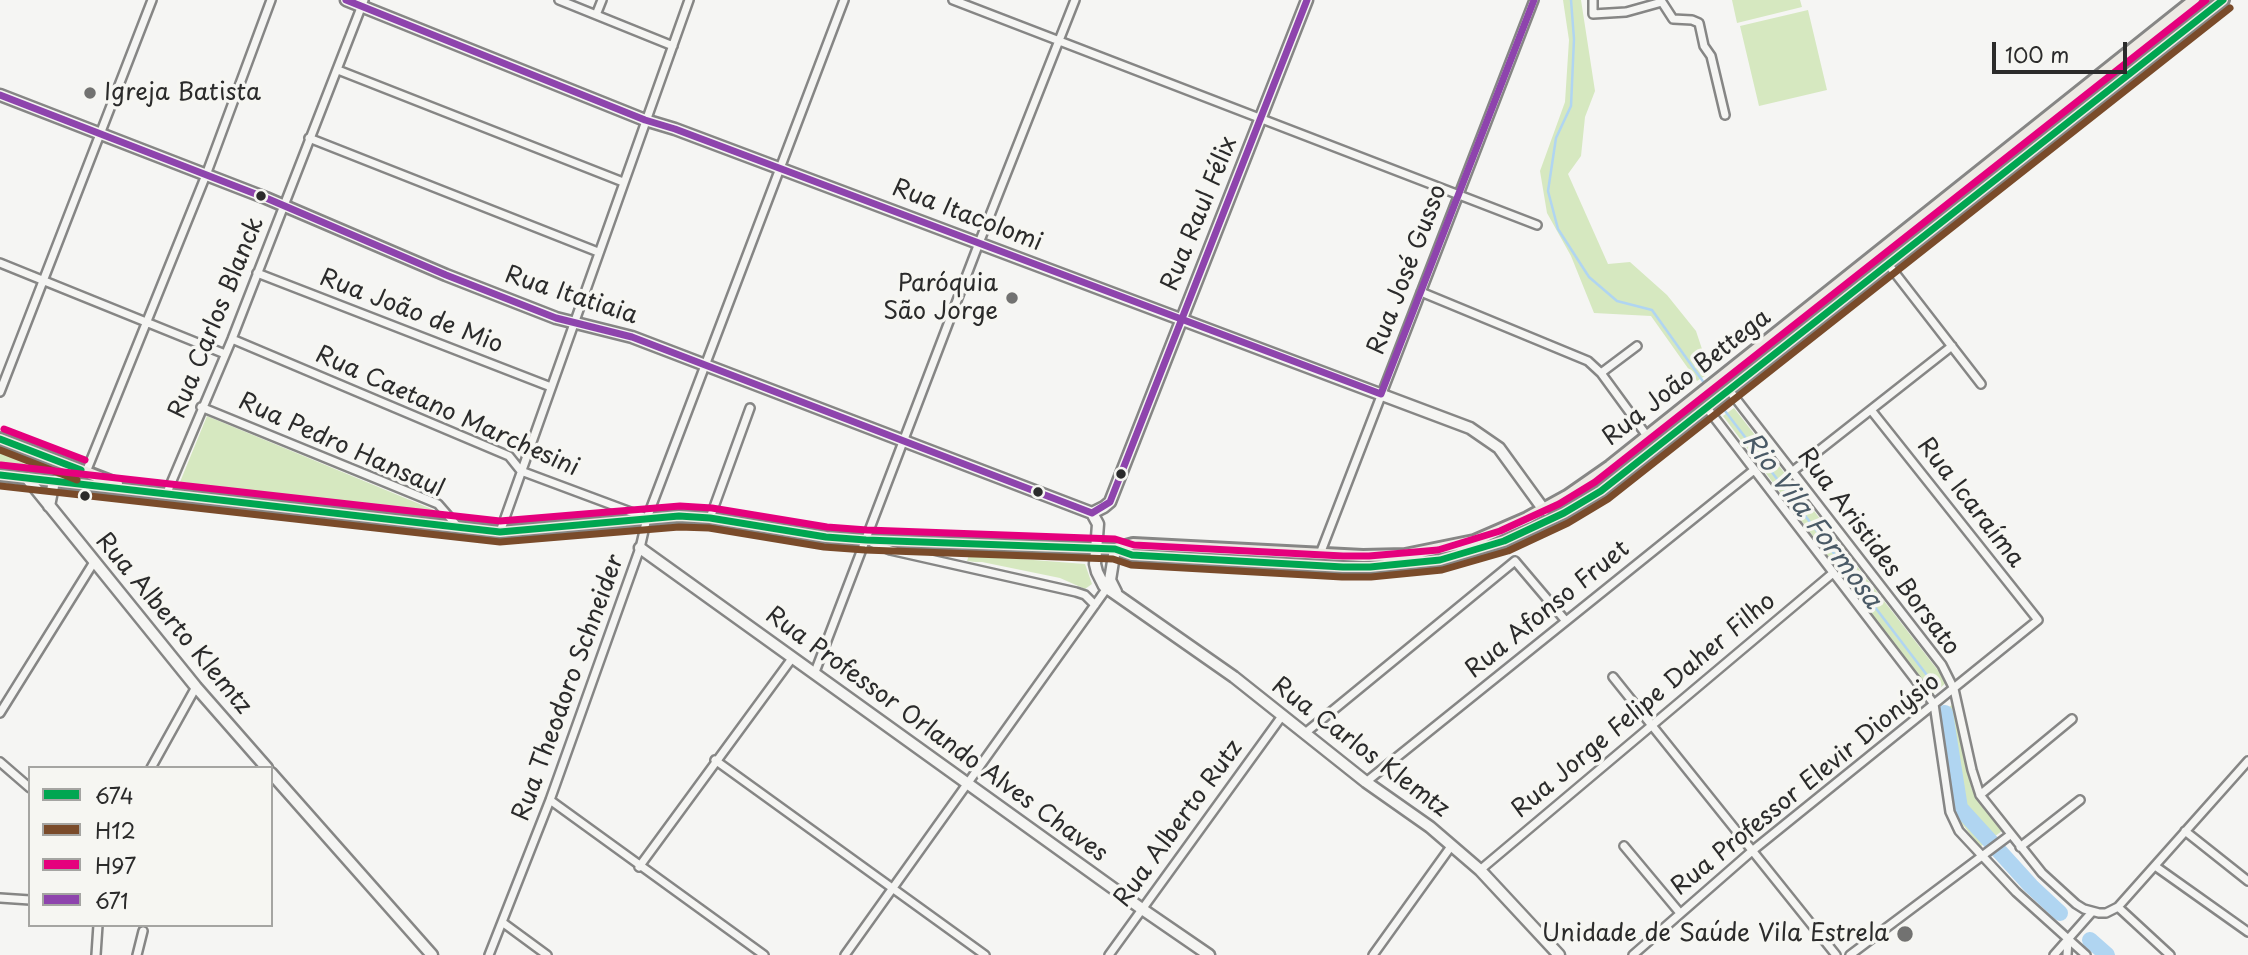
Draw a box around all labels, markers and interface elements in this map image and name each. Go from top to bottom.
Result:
scale bar [1996,28,2131,72]
text: 100 m [2005,38,2069,70]
place label: Igreja Batista [104,79,261,107]
marker: Igreja Batista [82,85,98,101]
street label: Rua Raul Félix [1156,133,1244,295]
street label: Rua Itacolomi [888,174,1046,258]
street label: Rua José Gusso [1362,181,1454,359]
unlabelled marker [254,189,268,203]
street label: Rua Carlos Blanck [163,213,271,423]
street label: Rua Itatiaia [501,261,641,331]
street label: Rua João de Mio [315,264,507,360]
place label: Paróquia São Jorge [883,270,998,326]
marker: Paróquia São Jorge [1004,290,1020,306]
street label: Rua João Bettega [1597,303,1777,453]
street label: Rua Caetano Marchesini [311,341,583,483]
street label: Rua Pedro Hansaul [234,388,448,504]
water label: Rio Vila Formosa [1735,427,1887,615]
street label: Rua Icaraíma [1910,432,2030,574]
street label: Rua Aristides Borsato [1791,443,1965,661]
unlabelled marker [1114,467,1128,481]
unlabelled marker [1031,485,1045,499]
unlabelled marker [78,489,92,503]
street label: Rua Alberto Klemtz [89,528,257,720]
street label: Rua Afonso Fruet [1460,535,1636,685]
street label: Rua Theodoro Schneider [507,551,631,825]
street label: Rua Jorge Felipe Daher Filho [1506,587,1782,825]
street label: Rua Professor Orlando Alves Chaves [759,601,1113,869]
street label: Rua Professor Elevir Dionýsio [1666,668,1946,902]
street label: Rua Carlos Klemtz [1266,672,1454,824]
street label: Rua Alberto Rutz [1109,735,1249,913]
legend [28,766,273,927]
text: 674 [95,779,134,811]
text: H12 [95,814,136,846]
text: H97 [95,849,136,881]
text: 671 [95,884,128,916]
place label: Unidade de Saúde Vila Estrela [1542,920,1889,948]
marker: Unidade de Saúde Vila Estrela [1895,924,1915,944]

